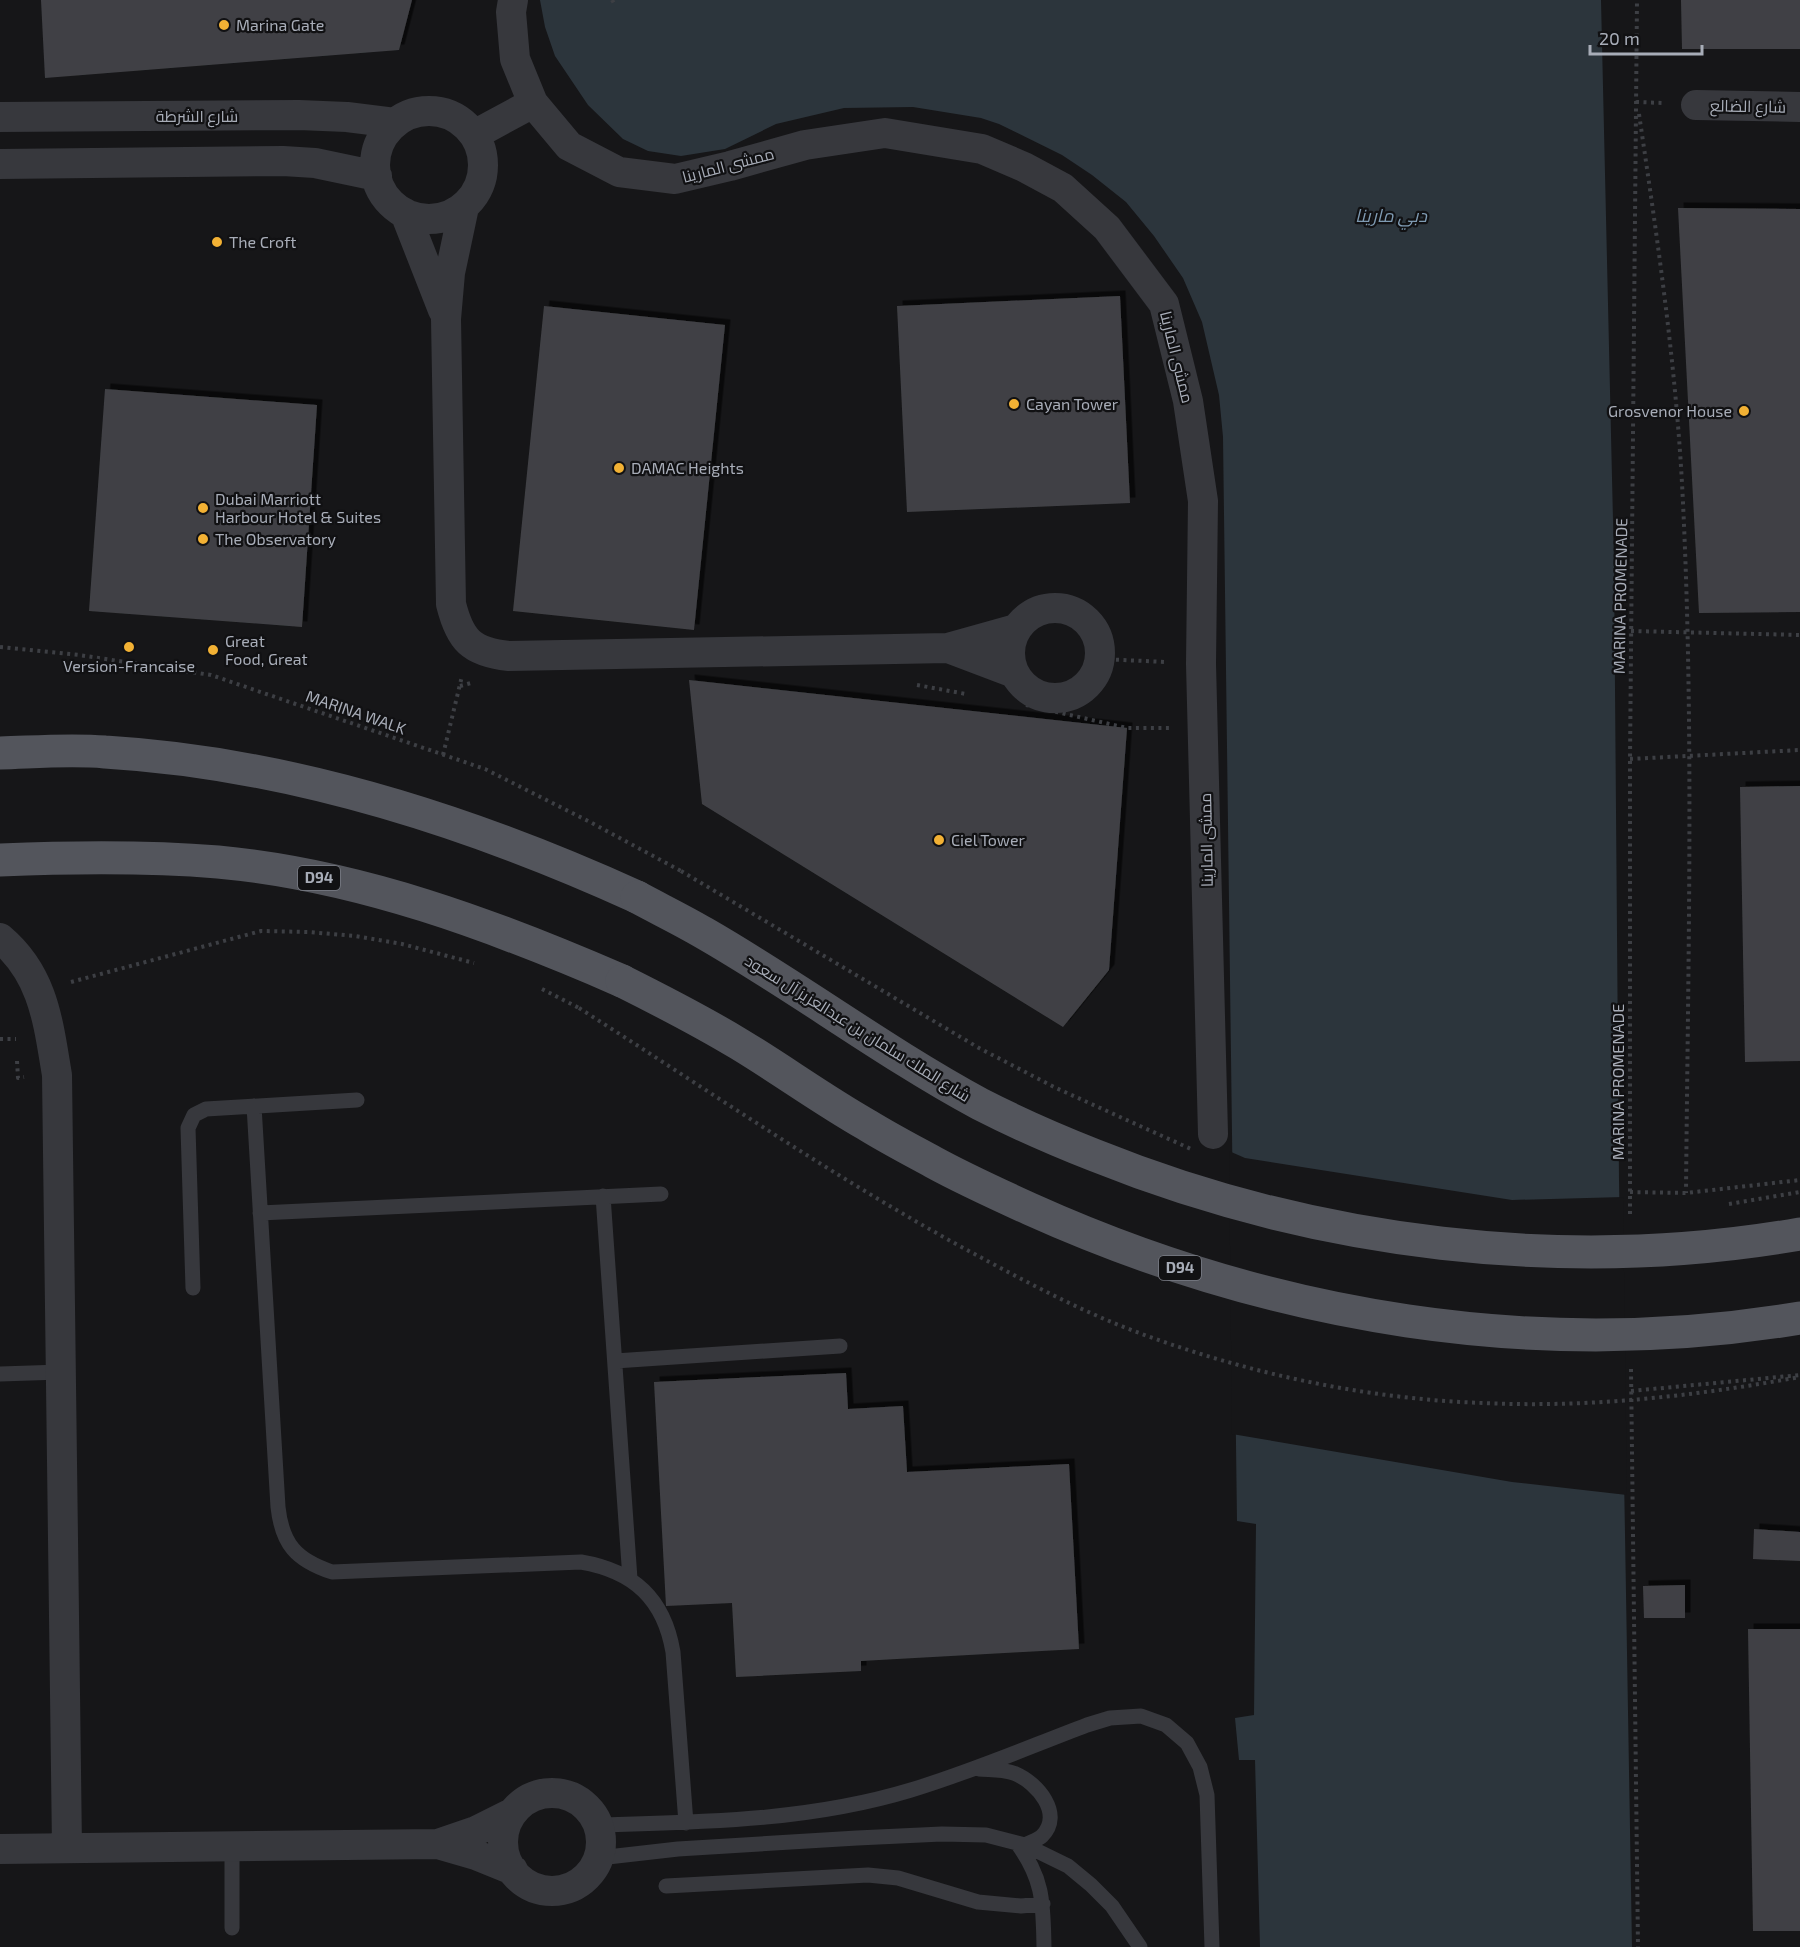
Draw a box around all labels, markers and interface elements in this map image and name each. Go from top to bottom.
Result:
place label: Marina Gate [236,15,324,34]
marker: Marina Gate [217,18,231,32]
scale bar [1590,18,1702,56]
text: 20 m [1599,27,1640,49]
street label: شارع الضالع [1710,95,1786,119]
street label: شارع الشرطة [156,106,238,128]
street label: ممشى المارينا [680,143,776,188]
water label: دبي مارينا [1355,204,1428,230]
place label: The Croft [229,232,296,251]
marker: The Croft [210,235,224,249]
street label: ممشى المارينا [1155,309,1198,405]
place label: Cayan Tower [1026,394,1119,413]
marker: Cayan Tower [1007,397,1021,411]
place label: Grosvenor House [1608,401,1732,420]
marker: Grosvenor House [1737,404,1751,418]
place label: DAMAC Heights [631,458,744,477]
marker: DAMAC Heights [612,461,626,475]
place label: Dubai Marriott Harbour Hotel & Suites [215,489,381,526]
marker: Dubai Marriott Harbour Hotel & Suites [196,501,210,515]
street label: MARINA PROMENADE [1609,518,1630,674]
place label: The Observatory [215,529,336,548]
marker: The Observatory [196,532,210,546]
place label: Great Food, Great [225,631,308,668]
marker: Version-Francaise [122,640,136,654]
marker: Great Food, Great [206,643,220,657]
place label: Version-Francaise [63,656,195,675]
street label: MARINA WALK [304,685,409,738]
street label: ممشى المارينا [1195,793,1218,887]
place label: Ciel Tower [951,830,1026,849]
marker: Ciel Tower [932,833,946,847]
road number: D94 [298,866,340,890]
street label: شارع الملك سلمان بن عبدالعزيز آل سعود [741,950,974,1108]
street label: MARINA PROMENADE [1608,1004,1627,1160]
road number: D94 [1159,1256,1201,1280]

